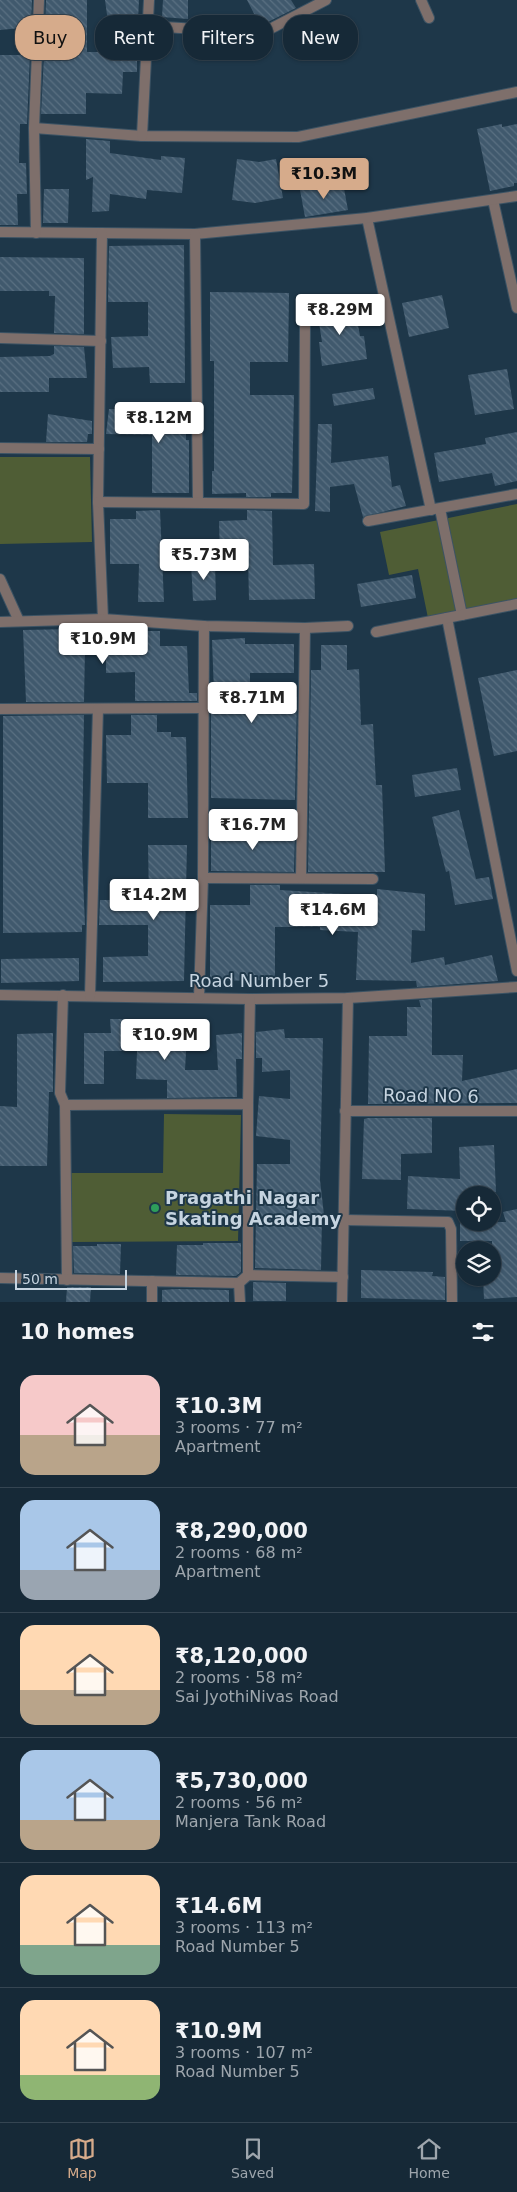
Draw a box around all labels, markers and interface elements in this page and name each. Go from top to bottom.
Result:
chip: Buy [15,15,85,60]
chip: Rent [95,15,173,60]
chip: Filters [183,15,273,60]
chip: New [283,15,358,60]
pin: ₹10.3M [283,158,365,200]
text: ₹10.3M [291,164,357,183]
pin: ₹8.29M [299,294,381,336]
text: ₹8.29M [307,300,373,319]
pin: ₹8.12M [118,402,200,444]
text: ₹8.12M [126,408,192,427]
pin: ₹5.73M [163,538,245,581]
text: ₹5.73M [171,545,237,564]
pin: ₹10.9M [62,622,144,665]
text: ₹10.9M [70,629,136,648]
pin: ₹8.71M [211,682,293,724]
text: ₹8.71M [219,688,285,707]
pin: ₹16.7M [212,808,294,851]
text: ₹16.7M [220,815,286,834]
pin: ₹14.2M [113,878,195,921]
text: ₹14.2M [121,885,187,904]
pin: ₹14.6M [292,894,374,936]
text: ₹14.6M [300,900,366,919]
street label: Road Number 5 [189,970,329,991]
pin: ₹10.9M [124,1018,206,1061]
text: ₹10.9M [132,1025,198,1044]
street label: Road NO 6 [383,1084,479,1107]
map controls [456,1186,501,1286]
button: locate [456,1186,501,1231]
place label: Pragathi Nagar Skating Academy [165,1187,341,1229]
marker: Pragathi Nagar Skating Academy [149,1202,161,1214]
button: layers [456,1241,501,1286]
scale bar [15,1267,128,1290]
text: 50 m [22,1271,58,1287]
icon: filters [469,1318,497,1346]
text: 10 homes [20,1320,135,1344]
text: ₹10.3M [175,1394,262,1418]
icon: home [60,1395,120,1455]
text: 3 rooms · 77 m² [175,1418,303,1437]
text: Apartment [175,1437,261,1456]
text: ₹8,290,000 [175,1519,308,1543]
icon: home [60,1520,120,1580]
text: 2 rooms · 68 m² [175,1543,303,1562]
text: Apartment [175,1562,261,1581]
text: ₹8,120,000 [175,1644,308,1668]
icon: home [60,1645,120,1705]
text: 2 rooms · 58 m² [175,1668,303,1687]
text: Sai JyothiNivas Road [175,1687,339,1706]
text: ₹5,730,000 [175,1769,308,1793]
icon: home [60,1770,120,1830]
text: 2 rooms · 56 m² [175,1793,303,1812]
text: Manjera Tank Road [175,1812,326,1831]
text: ₹14.6M [175,1894,262,1918]
icon: home [60,1895,120,1955]
text: 3 rooms · 113 m² [175,1918,313,1937]
text: Road Number 5 [175,1937,300,1956]
text: ₹10.9M [175,2019,262,2043]
icon: home [60,2020,120,2080]
text: 3 rooms · 107 m² [175,2043,313,2062]
text: Road Number 5 [175,2062,300,2081]
tab: Map [67,2135,97,2181]
tab: Saved [231,2135,274,2181]
tab: Home [409,2135,450,2181]

